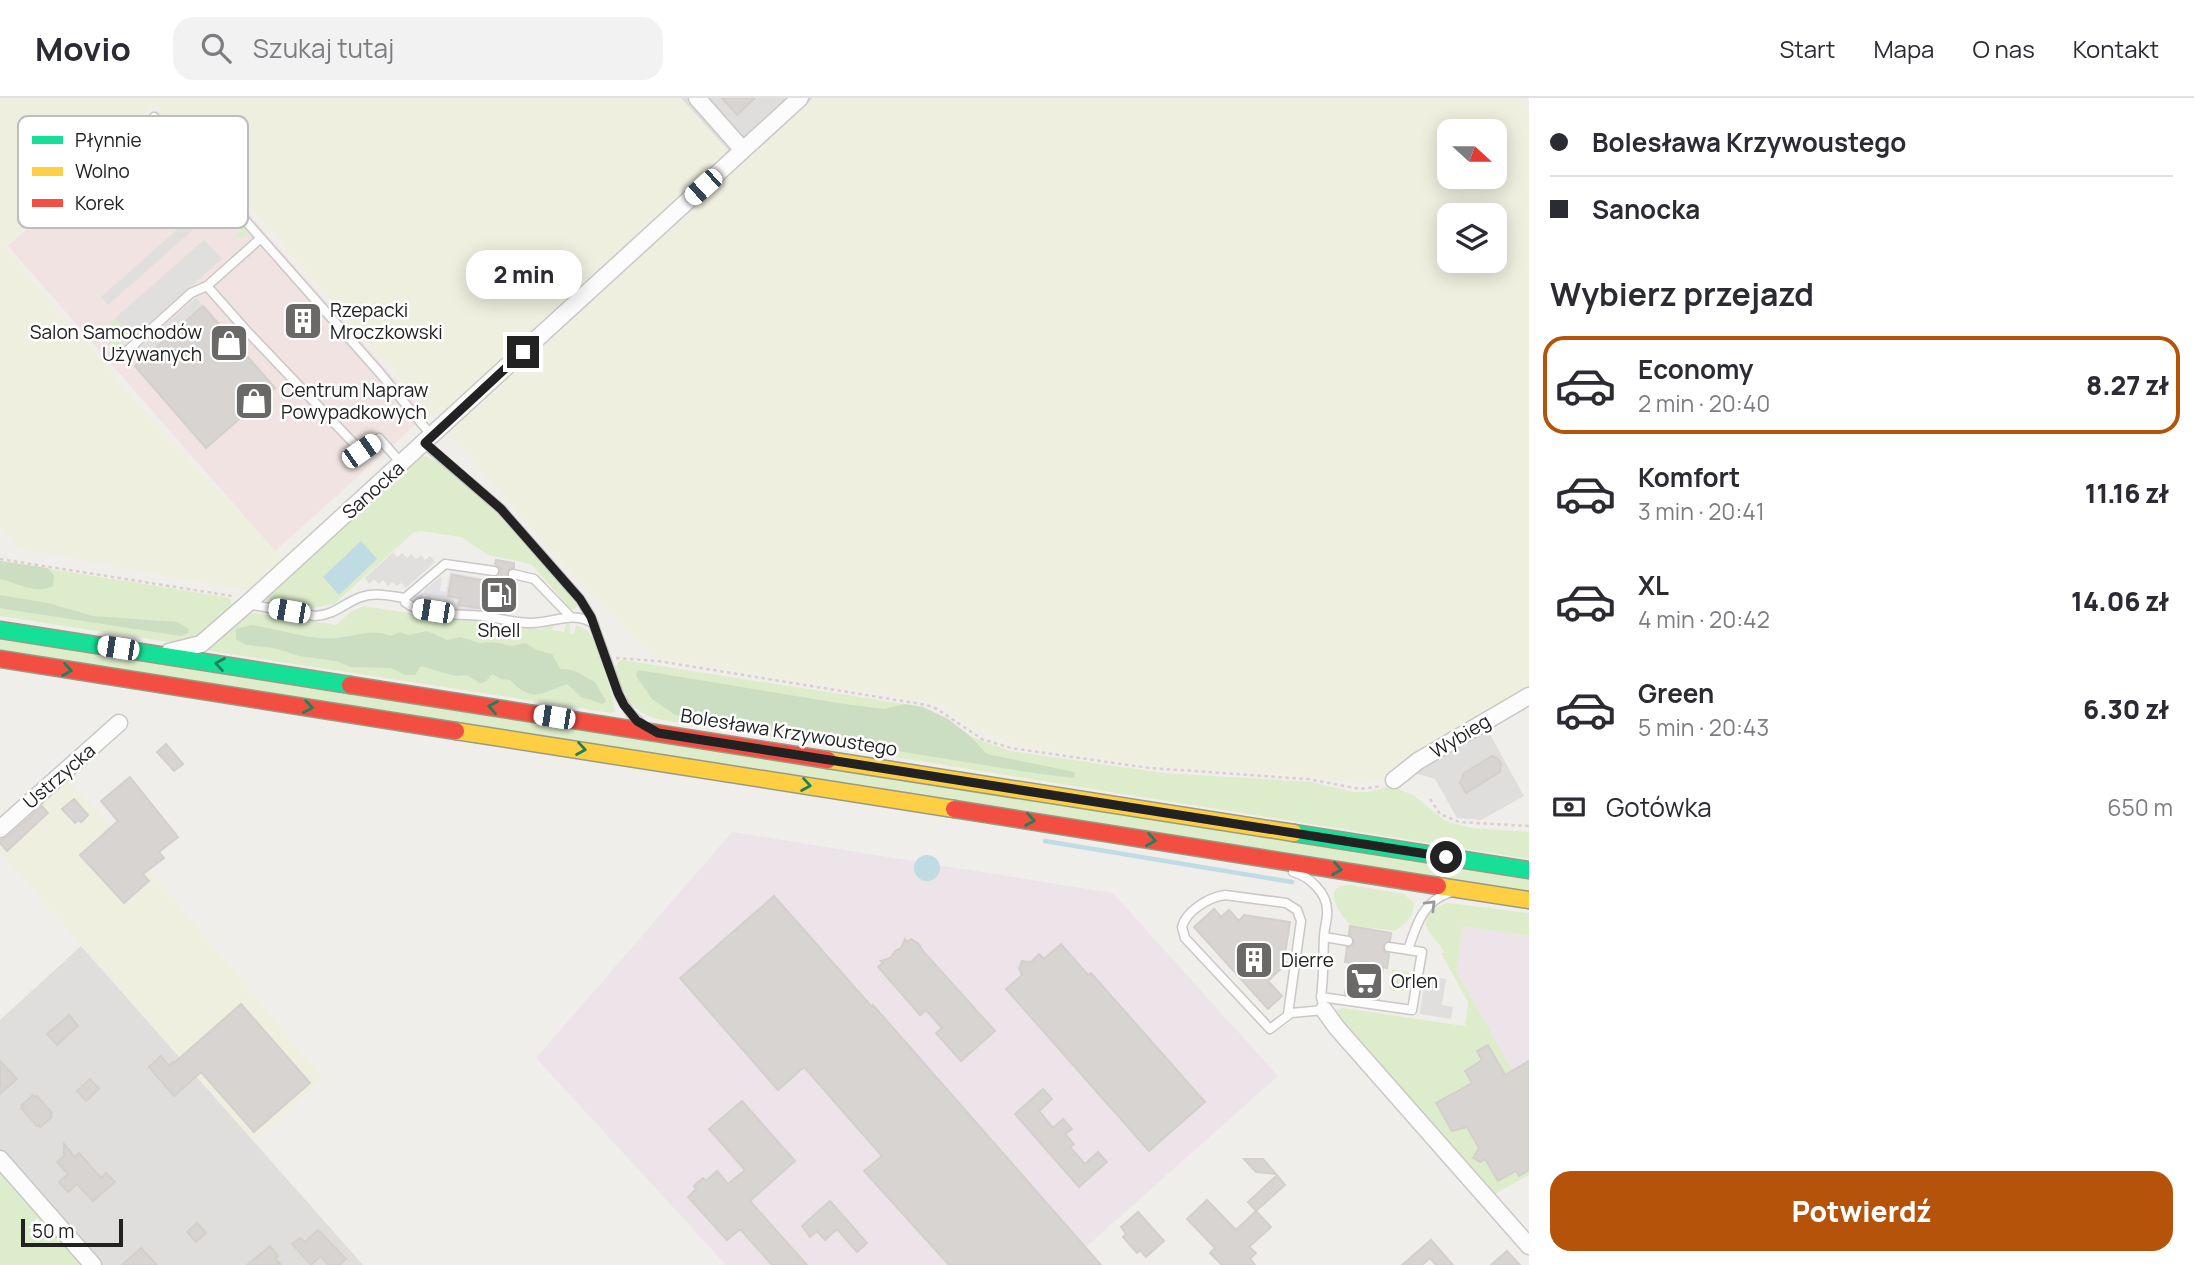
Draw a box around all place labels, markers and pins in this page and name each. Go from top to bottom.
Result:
place label: Rzepacki Mroczkowski [330,297,443,345]
building icon: Rzepacki Mroczkowski [282,300,324,342]
place label: Salon Samochodów Używanych [30,319,202,367]
shop icon: Salon Samochodów Używanych [208,322,250,364]
place label: Centrum Napraw Powypadkowych [281,377,429,425]
shop icon: Centrum Napraw Powypadkowych [233,380,275,422]
fuel station icon: Shell [478,574,520,616]
place label: Shell [478,617,520,643]
building icon: Dierre [1233,939,1275,981]
place label: Dierre [1281,947,1334,973]
supermarket icon: Orlen [1343,960,1385,1002]
place label: Orlen [1391,968,1438,994]

